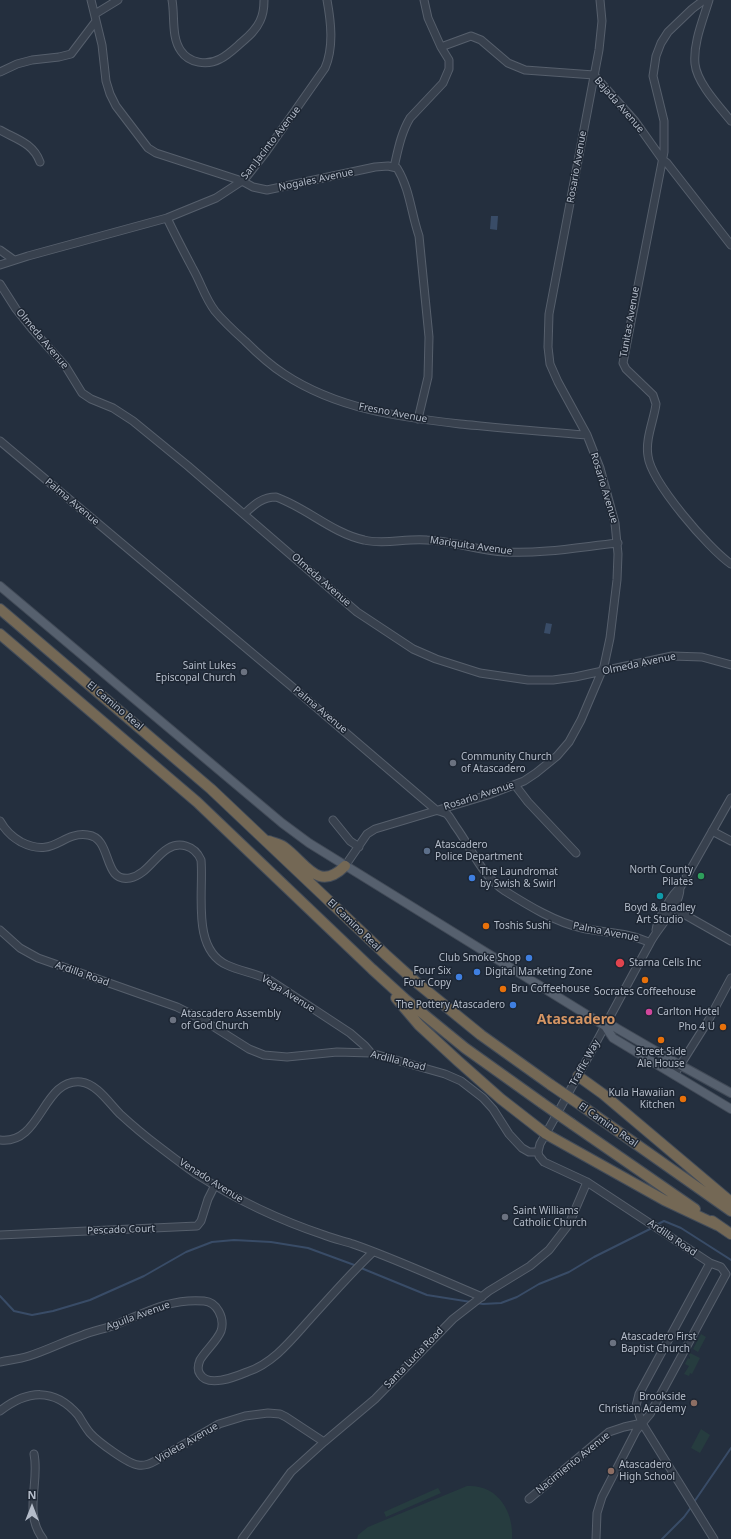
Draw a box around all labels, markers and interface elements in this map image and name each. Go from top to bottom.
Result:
street label: Bajada Avenue [592,75,646,135]
street label: San Jacinto Avenue [239,104,303,182]
street label: Rosario Avenue [565,130,589,204]
street label: Nogales Avenue [278,166,354,194]
street label: Tunitas Avenue [618,286,642,358]
street label: Olmeda Avenue [13,306,71,372]
street label: Fresno Avenue [358,400,428,426]
street label: Rosario Avenue [588,451,620,525]
street label: Palma Avenue [43,476,101,528]
street label: Mariquita Avenue [429,534,513,558]
street label: Olmeda Avenue [289,551,353,609]
street label: Olmeda Avenue [601,650,677,678]
place label: Saint Lukes Episcopal Church [156,660,236,684]
marker: Saint Lukes Episcopal Church [239,667,249,677]
street label: El Camino Real [85,679,145,733]
street label: Palma Avenue [291,684,349,736]
place label: Community Church of Atascadero [461,751,552,774]
marker: Community Church of Atascadero [448,758,458,768]
street label: Rosario Avenue [442,779,516,813]
place label: Atascadero Police Department [435,839,523,862]
marker: Atascadero Police Department [422,846,432,856]
place label: North County Pilates [629,864,693,888]
place label: The Laundromat by Swish & Swirl [480,866,558,890]
marker: North County Pilates [696,871,706,881]
marker: The Laundromat by Swish & Swirl [467,873,477,883]
marker: Boyd & Bradley Art Studio [655,891,665,901]
street label: El Camino Real [325,897,383,953]
place label: Boyd & Bradley Art Studio [624,902,696,926]
place label: Toshis Sushi [494,920,551,932]
street label: Palma Avenue [572,920,640,944]
marker: Toshis Sushi [481,921,491,931]
place label: Club Smoke Shop [439,952,521,964]
marker: Club Smoke Shop [524,953,534,963]
marker: Starna Cells Inc [614,957,626,969]
place label: Starna Cells Inc [629,957,701,969]
street label: Ardilla Road [53,959,111,989]
place label: Four Six Four Copy [403,965,451,988]
place label: Digital Marketing Zone [485,966,593,978]
marker: Digital Marketing Zone [472,967,482,977]
marker: Four Six Four Copy [454,972,464,982]
street label: Vega Avenue [259,973,317,1015]
marker: Socrates Coffeehouse [640,975,650,985]
place label: Bru Coffeehouse [511,983,590,995]
marker: Bru Coffeehouse [498,984,508,994]
place label: Socrates Coffeehouse [594,986,696,998]
place label: The Pottery Atascadero [396,999,505,1011]
marker: The Pottery Atascadero [508,1000,518,1010]
place label: Carlton Hotel [657,1006,719,1018]
marker: Carlton Hotel [644,1007,654,1017]
place label: Atascadero Assembly of God Church [181,1008,281,1032]
district label: Atascadero [537,1012,615,1028]
marker: Atascadero Assembly of God Church [168,1015,178,1025]
place label: Pho 4 U [678,1021,715,1033]
marker: Pho 4 U [718,1022,728,1032]
marker: Street Side Ale House [656,1035,666,1045]
street label: Traffic Way [567,1038,603,1088]
place label: Street Side Ale House [636,1046,686,1070]
street label: Ardilla Road [369,1048,427,1074]
place label: Kula Hawaiian Kitchen [608,1087,675,1110]
marker: Kula Hawaiian Kitchen [678,1094,688,1104]
street label: El Camino Real [576,1100,640,1150]
street label: Venado Avenue [177,1157,245,1205]
place label: Saint Williams Catholic Church [513,1205,587,1228]
marker: Saint Williams Catholic Church [500,1212,510,1222]
street label: Ardilla Road [645,1217,699,1259]
street label: Pescado Court [87,1223,155,1237]
street label: Aguila Avenue [104,1299,172,1333]
street label: Santa Lucia Road [382,1325,446,1391]
place label: Atascadero First Baptist Church [621,1331,696,1354]
marker: Atascadero First Baptist Church [608,1338,618,1348]
place label: Brookside Christian Academy [598,1391,686,1414]
marker: Brookside Christian Academy [689,1398,699,1408]
street label: Violeta Avenue [154,1420,220,1466]
street label: Nacimiento Avenue [534,1429,612,1497]
place label: Atascadero High School [619,1459,675,1482]
marker: Atascadero High School [606,1466,616,1476]
north arrow [12,1487,52,1527]
text: N [28,1487,36,1502]

